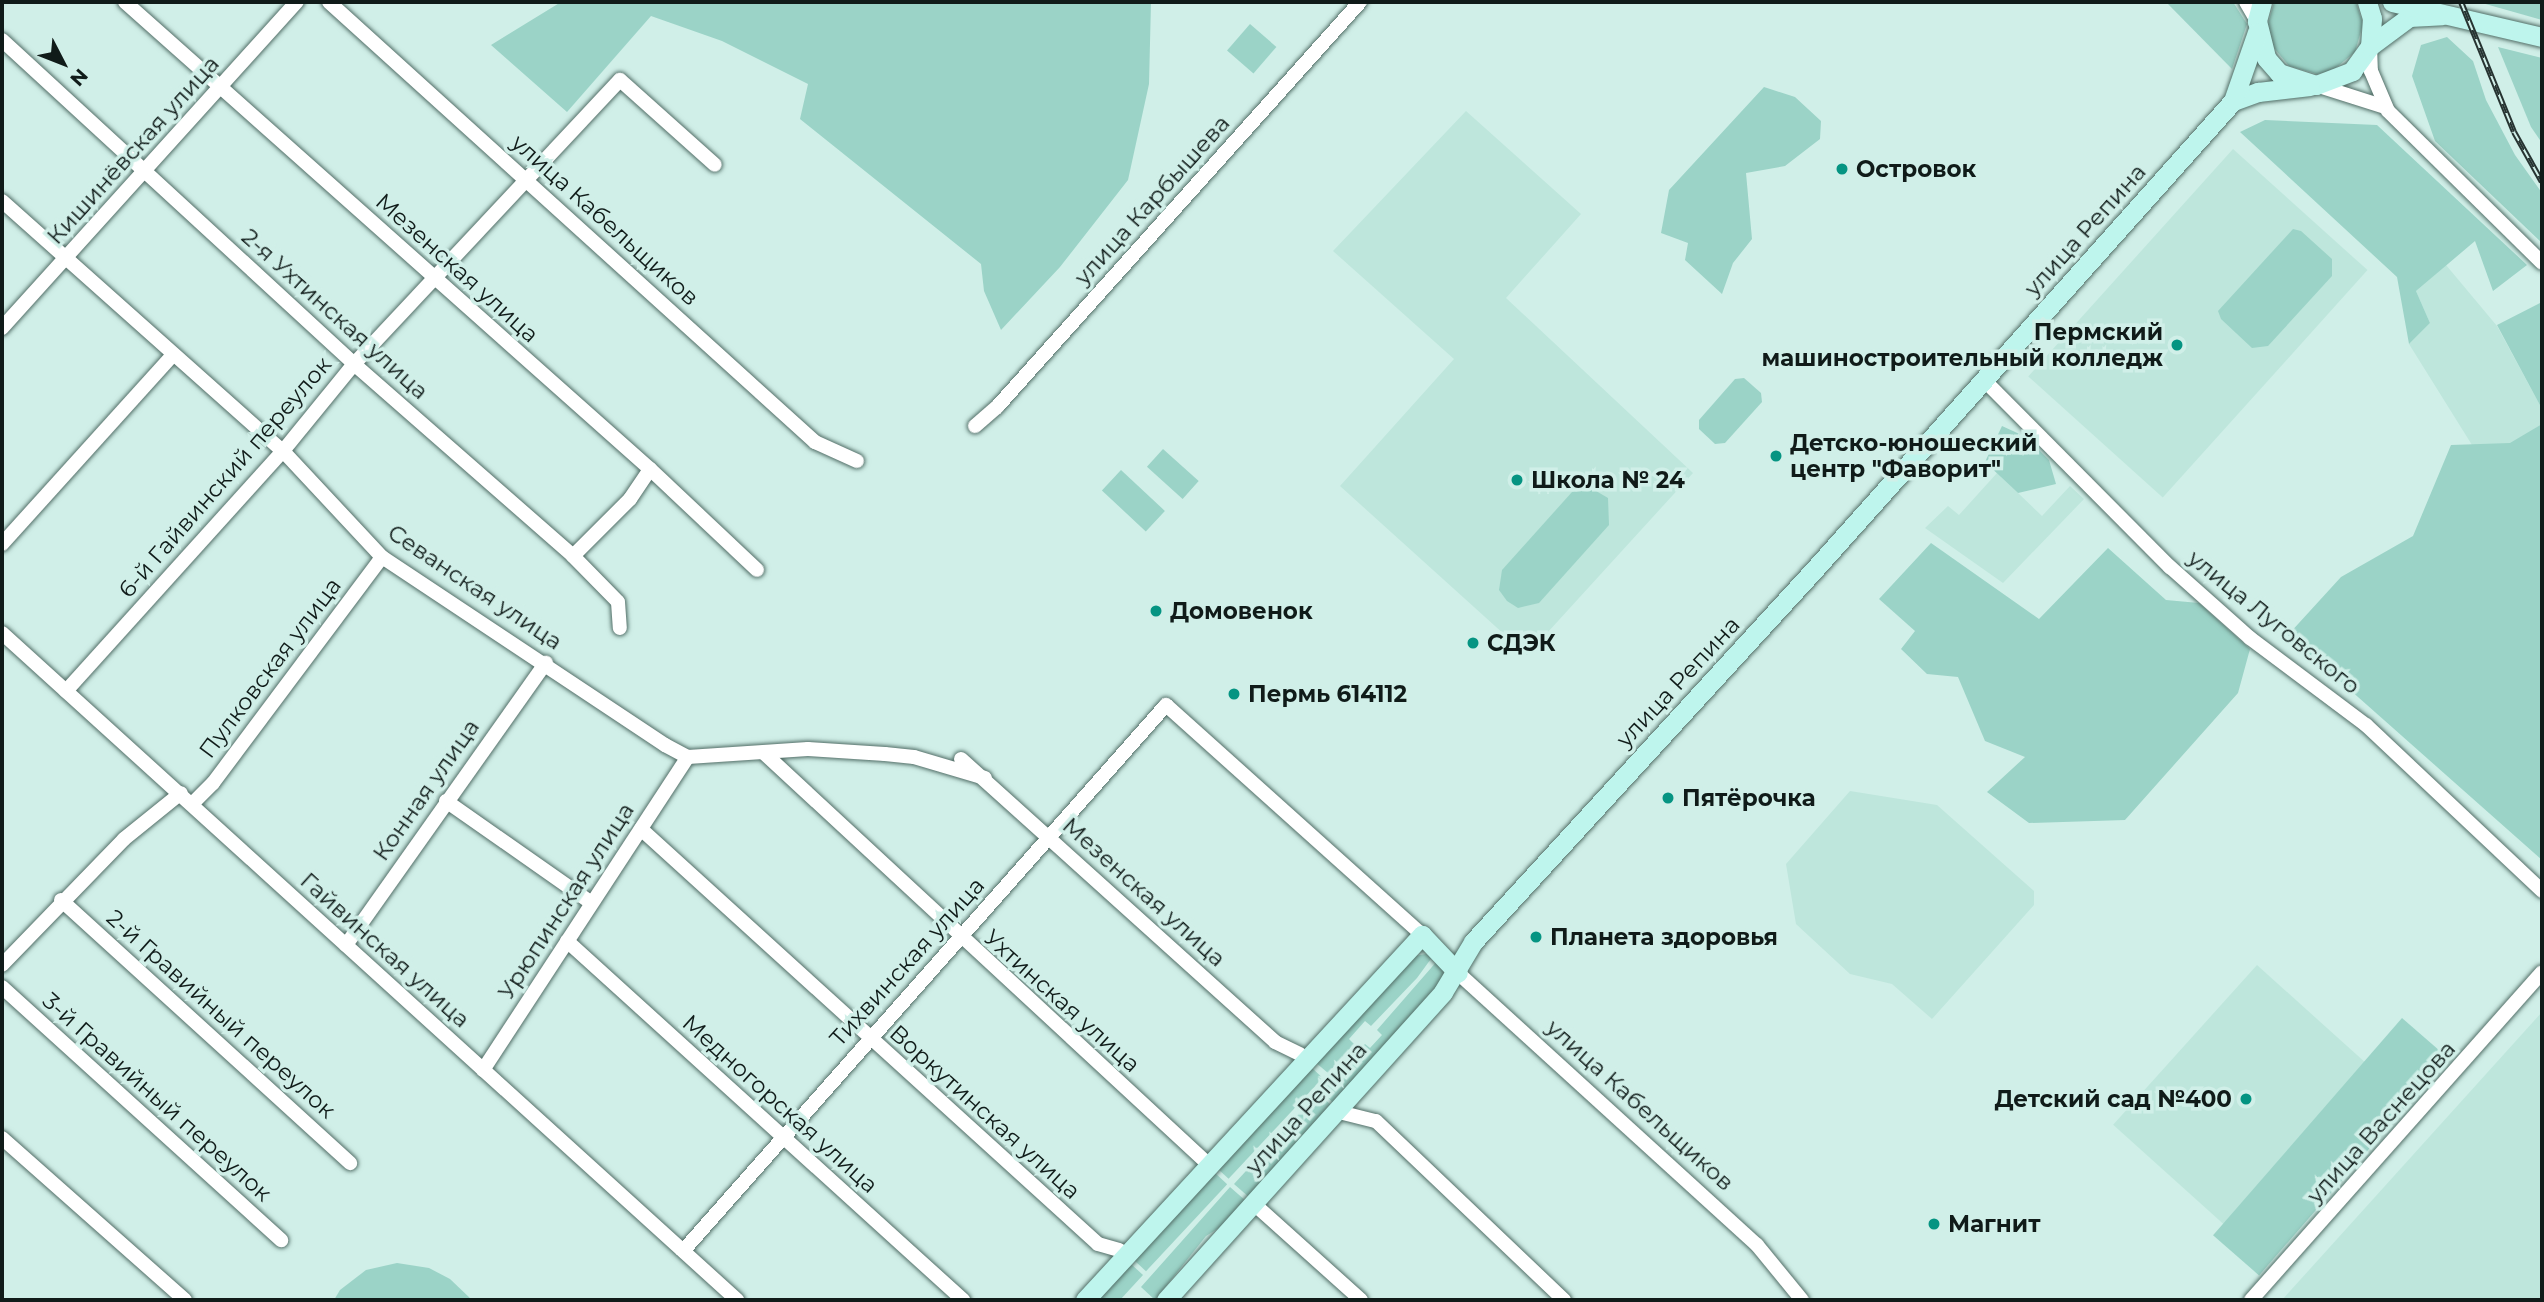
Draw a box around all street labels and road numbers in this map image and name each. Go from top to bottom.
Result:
street label: Кишинёвская улица [41,50,225,250]
street label: улица Карбышева [1068,109,1236,291]
street label: улица Кабельщиков [506,129,704,311]
street label: улица Репина [2018,158,2152,302]
street label: Мезенская улица [370,188,544,348]
street label: 2-я Ухтинская улица [236,223,434,405]
street label: 6-й Гайвинский переулок [113,351,337,603]
street label: Севанская улица [383,518,567,656]
street label: улица Луговского [2182,544,2366,700]
street label: Пулковская улица [193,572,347,764]
street label: улица Репина [1611,611,1745,753]
street label: Конная улица [367,714,485,866]
street label: Урюпинская улица [492,798,640,1004]
street label: Мезенская улица [1057,812,1231,972]
street label: Гайвинская улица [295,867,475,1033]
street label: Тихвинская улица [824,872,990,1052]
street label: 2-й Гравийный переулок [101,904,341,1124]
street label: Ухтинская улица [978,924,1146,1078]
street label: 3-й Гравийный переулок [37,987,277,1207]
street label: Медногорская улица [677,1009,883,1199]
street label: улица Кабельщиков [1541,1014,1739,1196]
street label: Воркутинская улица [884,1019,1086,1205]
street label: улица Васнецова [2301,1035,2461,1209]
street label: улица Репина [1239,1036,1373,1180]

